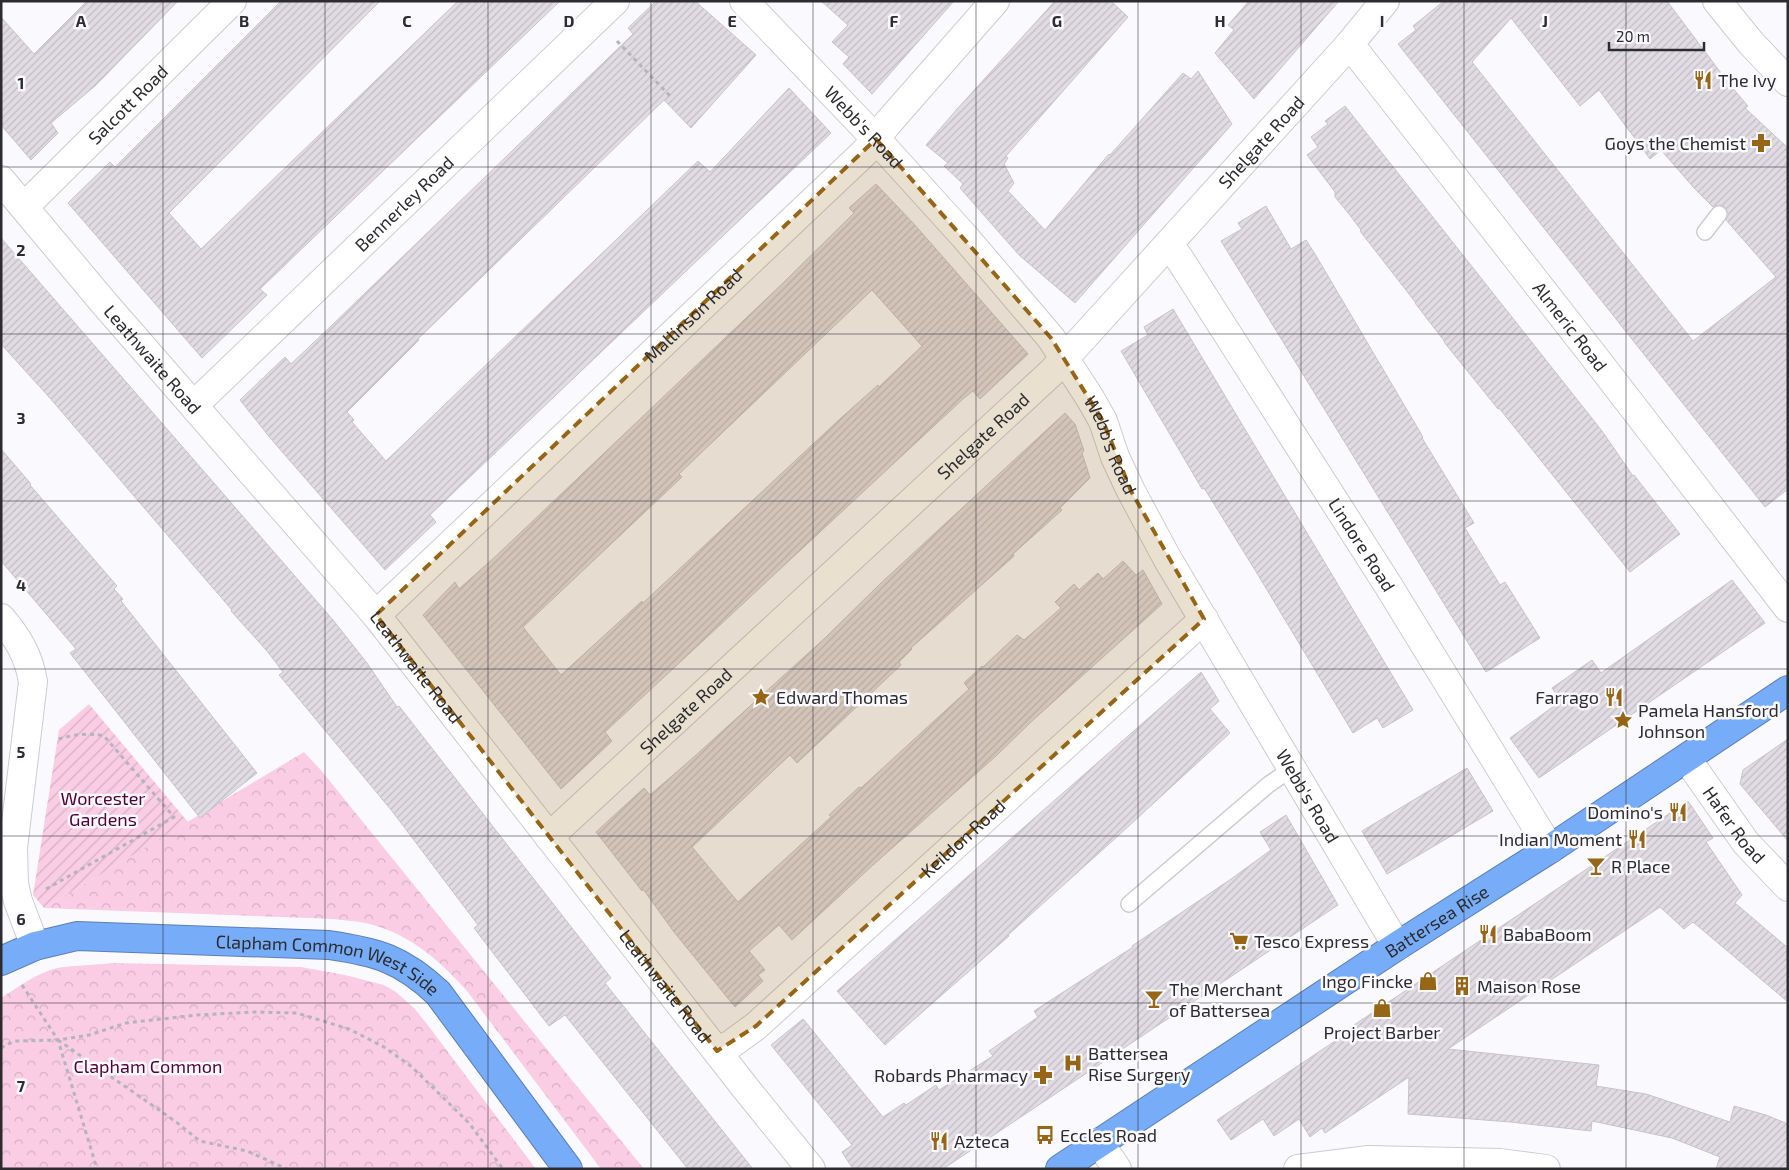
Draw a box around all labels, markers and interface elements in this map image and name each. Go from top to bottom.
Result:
text: A [76,11,87,30]
text: B [239,11,249,30]
text: C [402,11,412,30]
text: D [564,11,575,30]
text: E [727,11,737,30]
text: F [890,11,899,30]
text: G [1052,11,1062,30]
text: H [1214,11,1226,30]
text: I [1380,11,1384,30]
text: J [1542,11,1548,30]
scale bar [1609,20,1704,52]
text: 20 m [1616,27,1650,45]
street label: Salcott Road [83,60,172,148]
restaurant icon: The Ivy [1692,69,1714,91]
place label: The Ivy [1718,69,1777,91]
text: 1 [18,73,24,92]
street label: Webb's Road [820,81,908,173]
street label: Shelgate Road [1213,91,1309,193]
place label: Goys the Chemist [1605,132,1746,154]
pharmacy icon: Goys the Chemist [1750,132,1772,154]
street label: Bennerley Road [350,151,458,256]
text: 2 [16,240,26,259]
street label: Mallinson Road [639,264,746,367]
street label: Almeric Road [1528,277,1612,376]
street label: Leathwaite Road [100,300,206,418]
street label: Shelgate Road [932,388,1034,484]
street label: Webb's Road [1080,392,1142,498]
text: 3 [16,408,26,427]
street label: Lindore Road [1324,494,1400,596]
text: 4 [16,575,26,594]
street label: Leathwaite Road [365,606,467,728]
street label: Shelgate Road [635,663,736,759]
place icon: Edward Thomas [750,686,772,708]
place label: Edward Thomas [776,686,908,708]
place label: Farrago [1535,686,1599,708]
restaurant icon: Farrago [1603,686,1625,708]
place label: Pamela Hansford Johnson [1638,699,1779,742]
place icon: Pamela Hansford Johnson [1612,709,1634,731]
text: 5 [17,742,26,761]
street label: Webb's Road [1272,745,1344,847]
street label: Hafer Road [1699,782,1770,868]
park label: Worcester Gardens [60,787,146,830]
street label: Keildon Road [916,794,1010,882]
place label: Domino's [1587,801,1663,823]
restaurant icon: Domino's [1667,801,1689,823]
place label: Indian Moment [1499,828,1622,850]
restaurant icon: Indian Moment [1626,828,1648,850]
bar icon: R Place [1585,855,1607,877]
place label: R Place [1611,855,1670,877]
street label: Battersea Rise [1380,880,1493,962]
text: 6 [16,909,26,928]
restaurant icon: BabaBoom [1477,923,1499,945]
place label: BabaBoom [1503,923,1592,945]
street label: Leathwaite Road [615,925,717,1047]
street label: Clapham Common West Side [215,930,444,1000]
supermarket icon: Tesco Express [1228,930,1250,952]
place label: Tesco Express [1254,930,1369,952]
place label: Ingo Fincke [1322,970,1413,992]
shop icon: Ingo Fincke [1417,970,1439,992]
building icon: Maison Rose [1451,975,1473,997]
place label: Maison Rose [1477,975,1581,997]
place label: The Merchant of Battersea [1169,978,1283,1021]
bar icon: The Merchant of Battersea [1143,988,1165,1010]
shop icon: Project Barber [1371,997,1393,1019]
place label: Project Barber [1323,1021,1441,1043]
place label: Battersea Rise Surgery [1088,1042,1191,1085]
hospital icon: Battersea Rise Surgery [1062,1052,1084,1074]
park label: Clapham Common [74,1055,222,1077]
place label: Robards Pharmacy [874,1064,1028,1086]
pharmacy icon: Robards Pharmacy [1032,1064,1054,1086]
text: 7 [17,1076,26,1095]
bus stop icon: Eccles Road [1034,1124,1056,1146]
place label: Eccles Road [1060,1124,1157,1146]
restaurant icon: Azteca [928,1130,950,1152]
place label: Azteca [954,1130,1010,1152]

